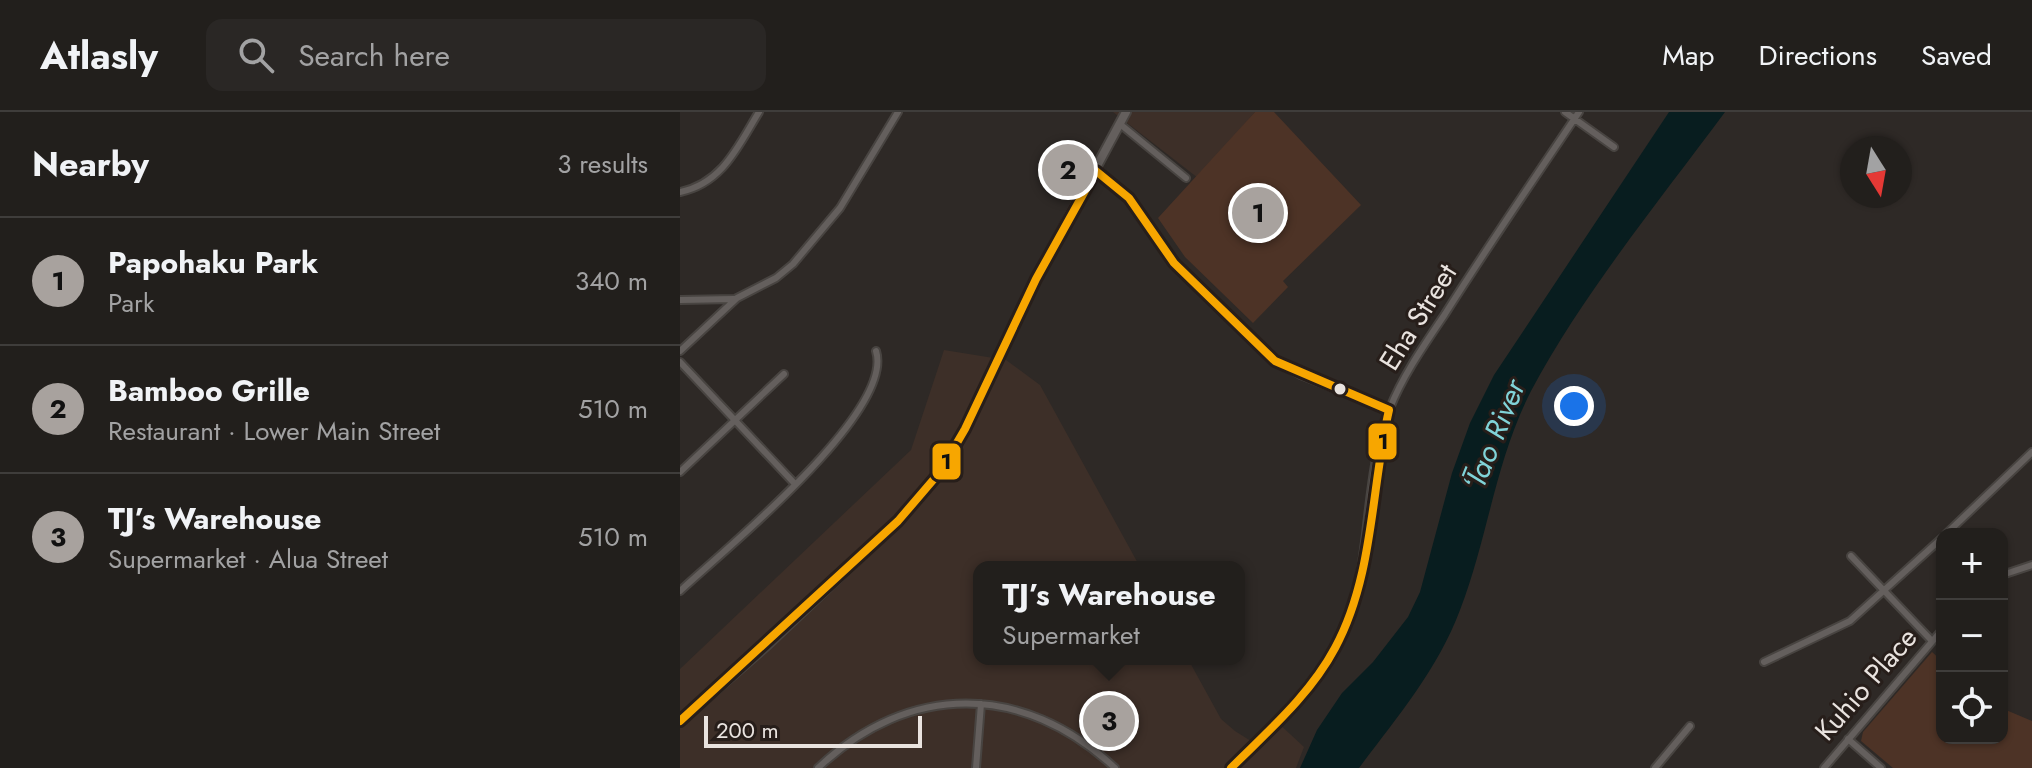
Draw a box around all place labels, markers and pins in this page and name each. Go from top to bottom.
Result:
pin: 2 [1042,140,1094,200]
pin: 1 [1232,183,1284,243]
unlabelled marker [1332,381,1348,397]
pin: 3 [1083,691,1135,751]

